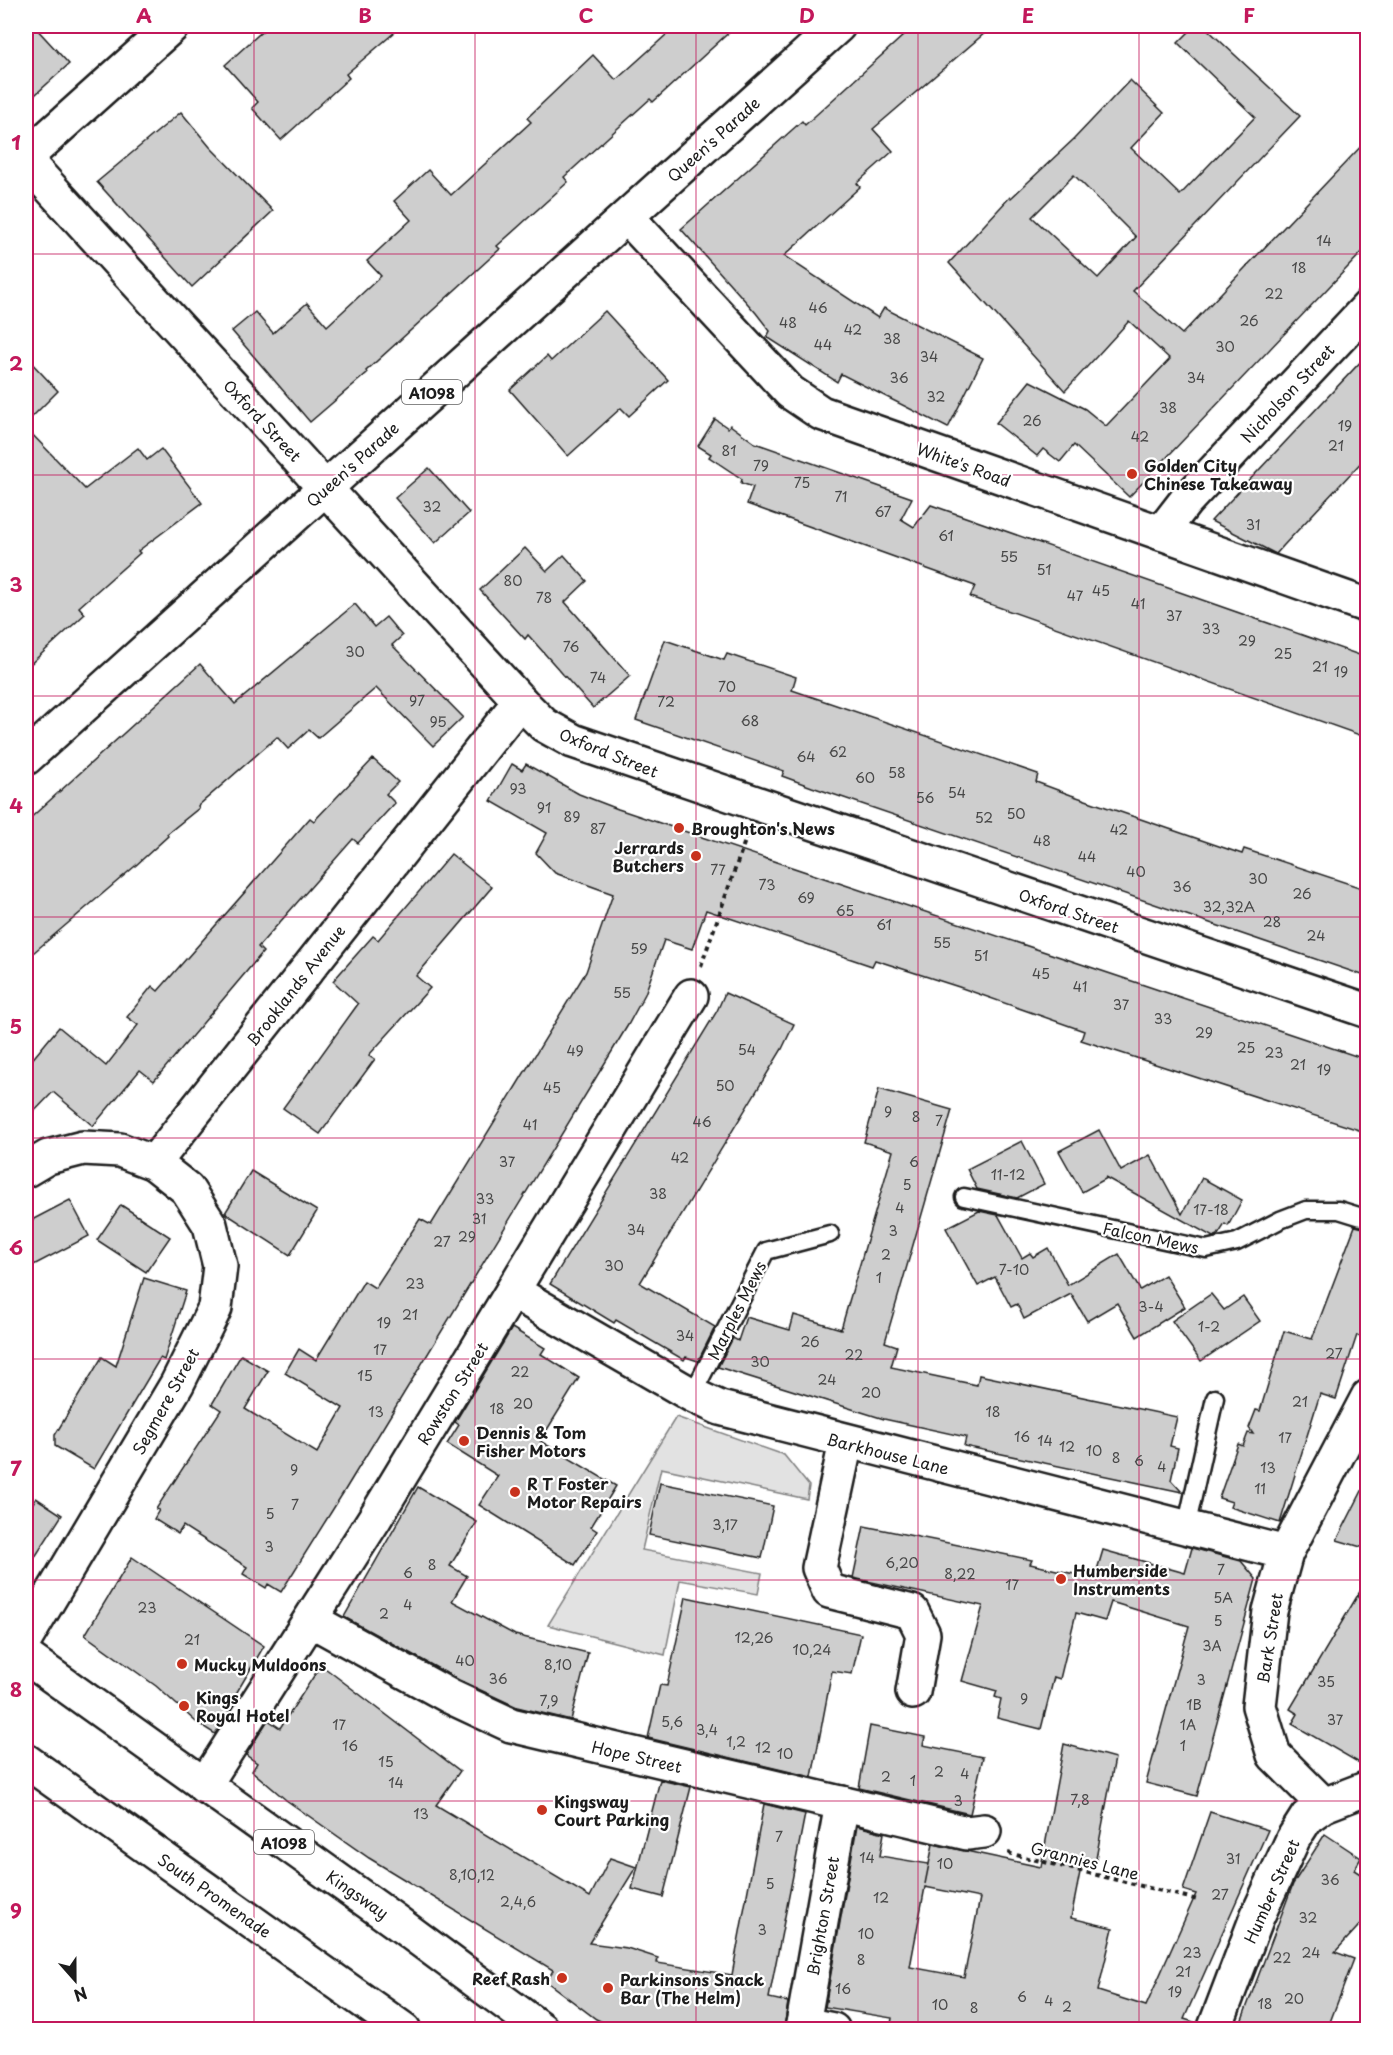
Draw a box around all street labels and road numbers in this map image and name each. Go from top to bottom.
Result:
street label: Queen's Parade [661,91,765,187]
street label: Nicholson Street [1235,338,1340,448]
street label: Oxford Street [218,373,308,467]
road number: A1098 [402,380,462,404]
street label: Queen's Parade [300,416,404,512]
street label: White's Road [914,436,1014,492]
street label: Oxford Street [556,721,663,783]
street label: Oxford Street [1016,882,1123,939]
street label: Brooklands Avenue [240,919,350,1051]
street label: Falcon Mews [1101,1215,1201,1259]
street label: Marples Mews [701,1256,771,1364]
street label: Rowston Street [411,1336,494,1449]
street label: Segmere Street [126,1343,204,1459]
street label: Barkhouse Lane [824,1426,952,1480]
street label: Bark Street [1250,1591,1288,1685]
street label: Hope Street [590,1734,685,1778]
road number: A1098 [254,1830,314,1854]
street label: Humber Street [1237,1834,1305,1947]
street label: Grannies Lane [1028,1835,1142,1885]
street label: South Promenade [153,1847,277,1943]
street label: Brighton Street [800,1854,844,1978]
street label: Kingsway [322,1864,394,1924]

